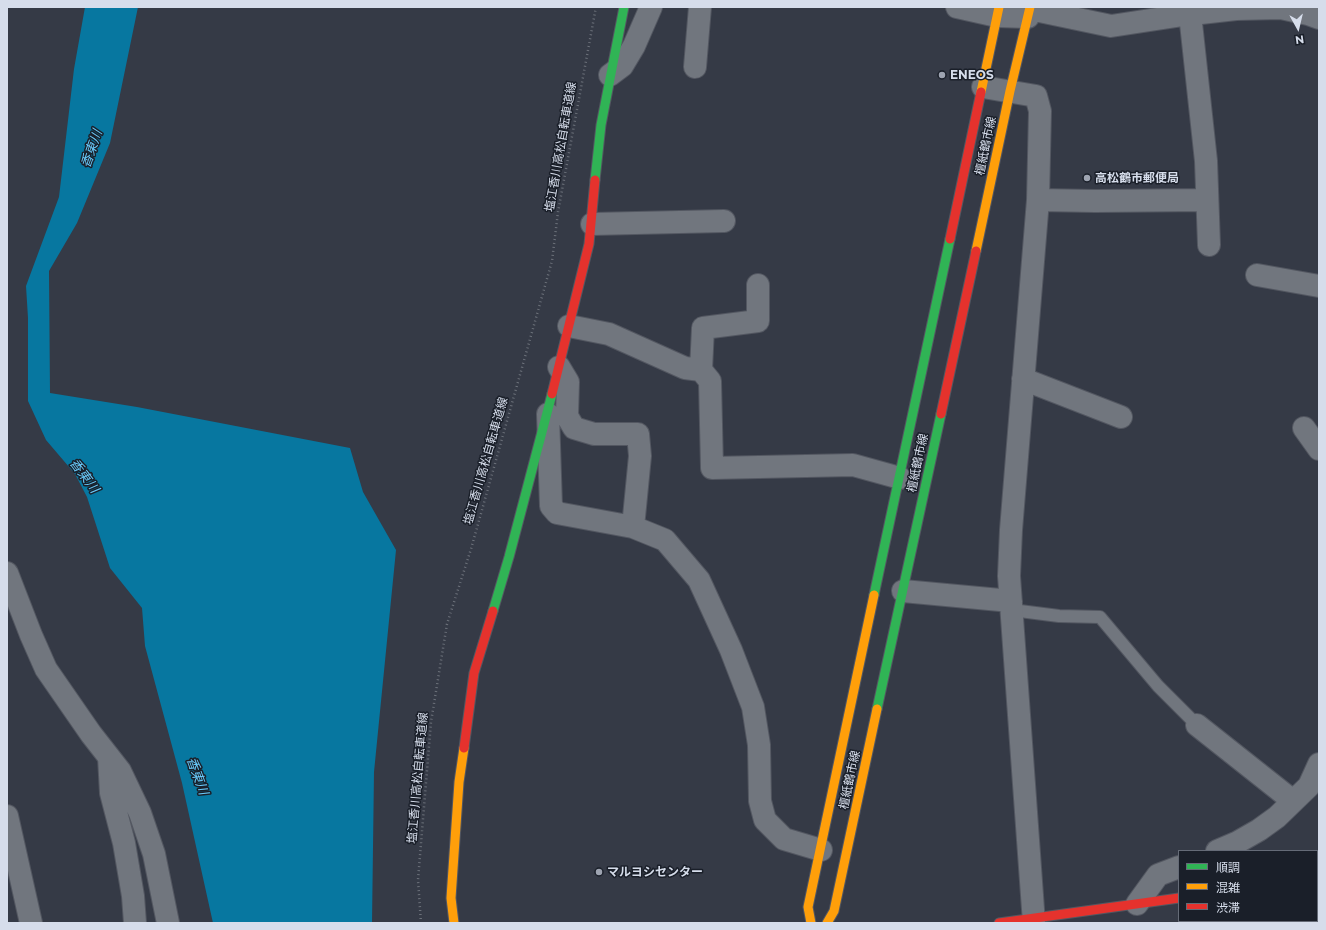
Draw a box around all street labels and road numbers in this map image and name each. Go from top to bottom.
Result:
street label: 塩江香川高松自転車道線 [542,81,580,213]
street label: 檀紙鶴市線 [973,115,999,177]
street label: 塩江香川高松自転車道線 [461,396,511,526]
street label: 檀紙鶴市線 [905,432,931,494]
street label: 塩江香川高松自転車道線 [405,712,431,844]
street label: 檀紙鶴市線 [837,749,863,811]

